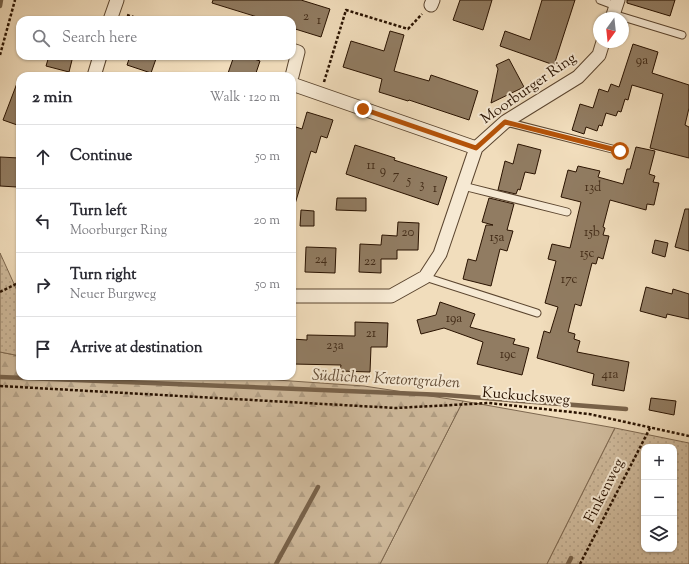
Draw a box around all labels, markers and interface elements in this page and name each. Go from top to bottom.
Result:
house number: 2 [303,8,309,26]
house number: 1 [317,12,322,30]
north arrow [593,12,629,48]
search box [16,16,296,60]
icon: search [30,27,52,49]
text: Search here [62,28,137,49]
street label: Moorburger Ring [477,48,581,130]
house number: 9a [636,52,648,70]
text: 2 min [32,86,73,110]
text: Walk · 120 m [210,89,280,107]
route end [354,100,372,118]
route start [611,142,629,160]
icon: ahead [32,146,54,168]
text: Continue [70,146,132,167]
text: 50 m [255,148,280,166]
house number: 11 [367,157,376,175]
house number: 9 [380,162,386,180]
house number: 7 [393,167,400,185]
house number: 5 [406,172,412,190]
house number: 3 [419,176,425,194]
house number: 13d [585,179,602,197]
house number: 1 [433,180,438,198]
text: Turn left [70,201,127,222]
icon: left [32,210,54,232]
text: 20 m [254,212,280,230]
text: Moorburger Ring [70,222,167,240]
house number: 20 [402,224,415,242]
house number: 15b [584,224,600,242]
house number: 15a [490,229,504,247]
house number: 15c [580,245,594,263]
house number: 24 [315,251,328,269]
house number: 22 [364,253,376,271]
text: Turn right [70,265,136,286]
house number: 17c [561,271,577,289]
icon: right [32,274,54,296]
text: 50 m [255,276,280,294]
text: Neuer Burgweg [70,286,156,304]
house number: 19a [446,310,462,328]
house number: 21 [366,325,377,343]
house number: 23a [326,337,344,355]
icon: arrive [32,338,54,360]
text: Arrive at destination [70,338,203,359]
house number: 19c [500,346,516,364]
water label: Südlicher Kretortgraben [311,365,461,395]
house number: 41a [602,366,618,384]
street label: Kuckucksweg [481,383,571,411]
map controls [641,444,677,552]
button: + [641,444,677,480]
street label: Finkenweg [580,455,630,527]
button: − [641,480,677,516]
button: layers [641,516,677,552]

